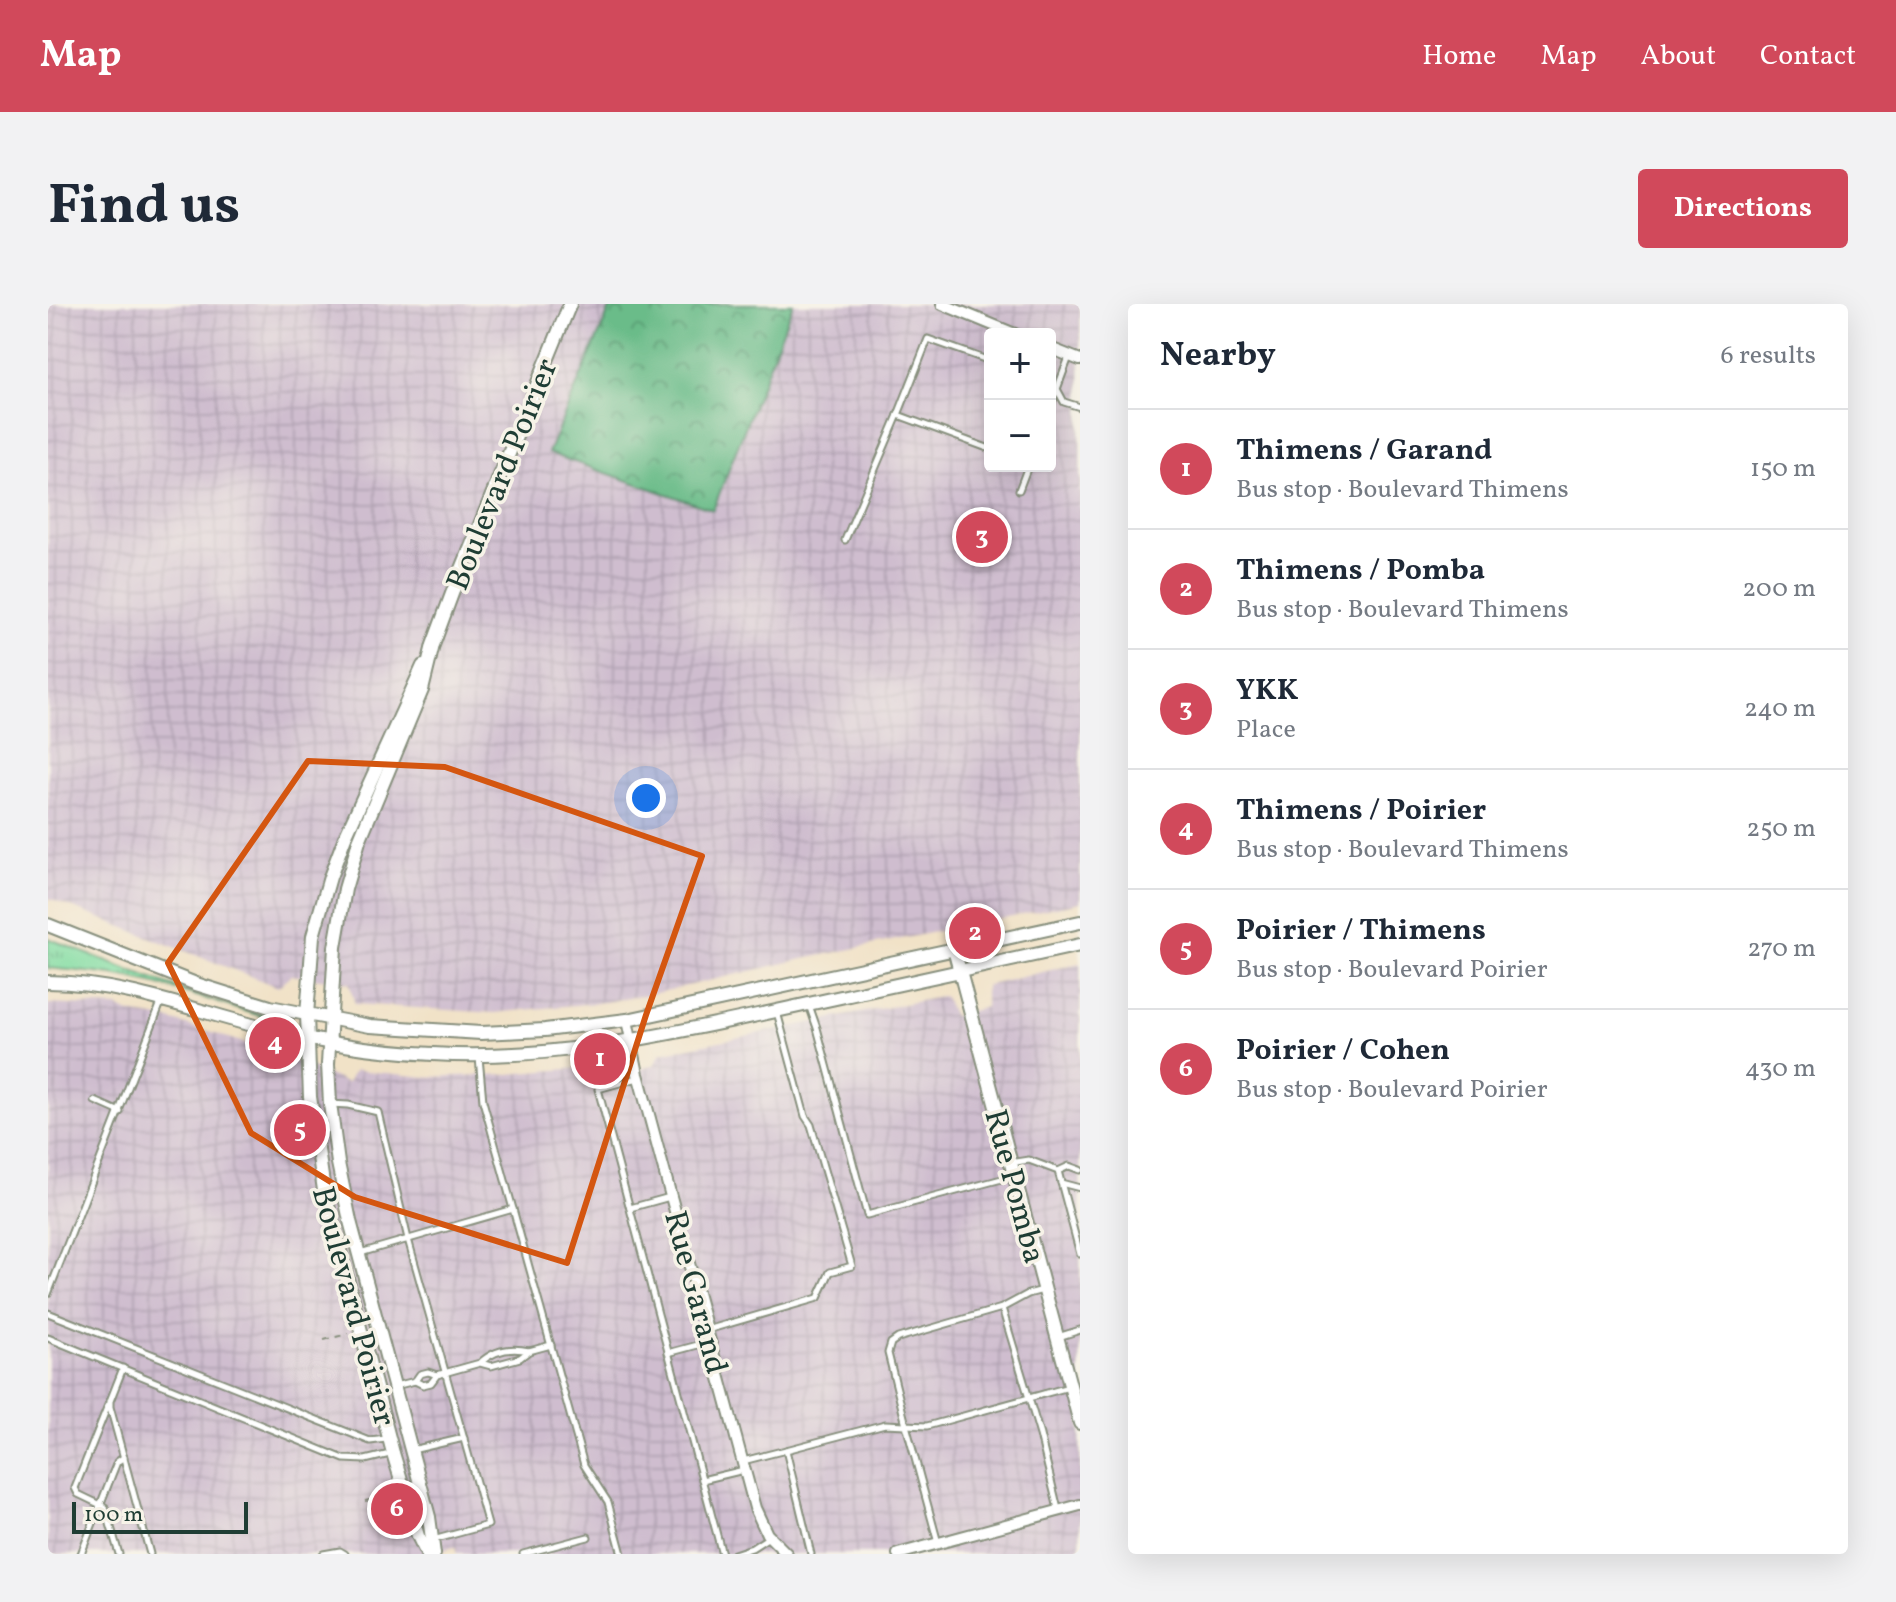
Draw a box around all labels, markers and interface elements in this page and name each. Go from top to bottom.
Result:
text: Map [40,30,121,83]
text: Home [1422,37,1496,76]
text: Map [1540,37,1596,76]
text: About [1640,37,1716,76]
text: Contact [1760,37,1856,76]
text: Find us [48,169,240,247]
button: Directions [1638,169,1848,248]
map controls [984,328,1056,472]
button: + [984,328,1056,400]
text: Nearby [1160,333,1276,380]
text: 6 results [1721,338,1816,374]
street label: Boulevard Poirier [437,353,570,598]
button: − [984,400,1056,472]
text: Thimens / Garand [1236,430,1492,472]
text: 1 [1181,451,1191,487]
text: 150 m [1750,451,1816,487]
text: Bus stop · Boulevard Thimens [1236,472,1569,508]
pin: 3 [956,507,1008,567]
text: Thimens / Pomba [1236,550,1485,592]
text: 2 [1179,571,1193,607]
text: 200 m [1742,571,1816,607]
text: Bus stop · Boulevard Thimens [1236,592,1569,628]
text: YKK [1236,670,1298,712]
text: 3 [1179,691,1193,727]
text: 240 m [1744,691,1816,727]
text: Place [1236,712,1296,748]
your location [626,778,666,818]
text: Thimens / Poirier [1236,790,1486,832]
text: 4 [1178,811,1194,847]
text: 250 m [1746,811,1816,847]
text: Bus stop · Boulevard Thimens [1236,832,1569,868]
pin: 2 [949,903,1001,963]
text: Poirier / Thimens [1236,910,1486,952]
text: 5 [1180,931,1192,967]
text: 270 m [1747,931,1816,967]
text: Bus stop · Boulevard Poirier [1236,952,1548,988]
pin: 4 [249,1013,301,1073]
pin: 1 [574,1029,626,1089]
text: Poirier / Cohen [1236,1030,1450,1072]
text: 6 [1179,1051,1193,1087]
text: 430 m [1745,1051,1816,1087]
text: Bus stop · Boulevard Poirier [1236,1072,1548,1108]
pin: 5 [274,1100,326,1160]
street label: Rue Pomba [971,1105,1055,1269]
street label: Boulevard Poirier [299,1182,405,1431]
street label: Rue Garand [651,1206,737,1379]
pin: 6 [371,1479,423,1539]
scale bar [72,1498,248,1534]
text: 100 m [84,1500,143,1531]

